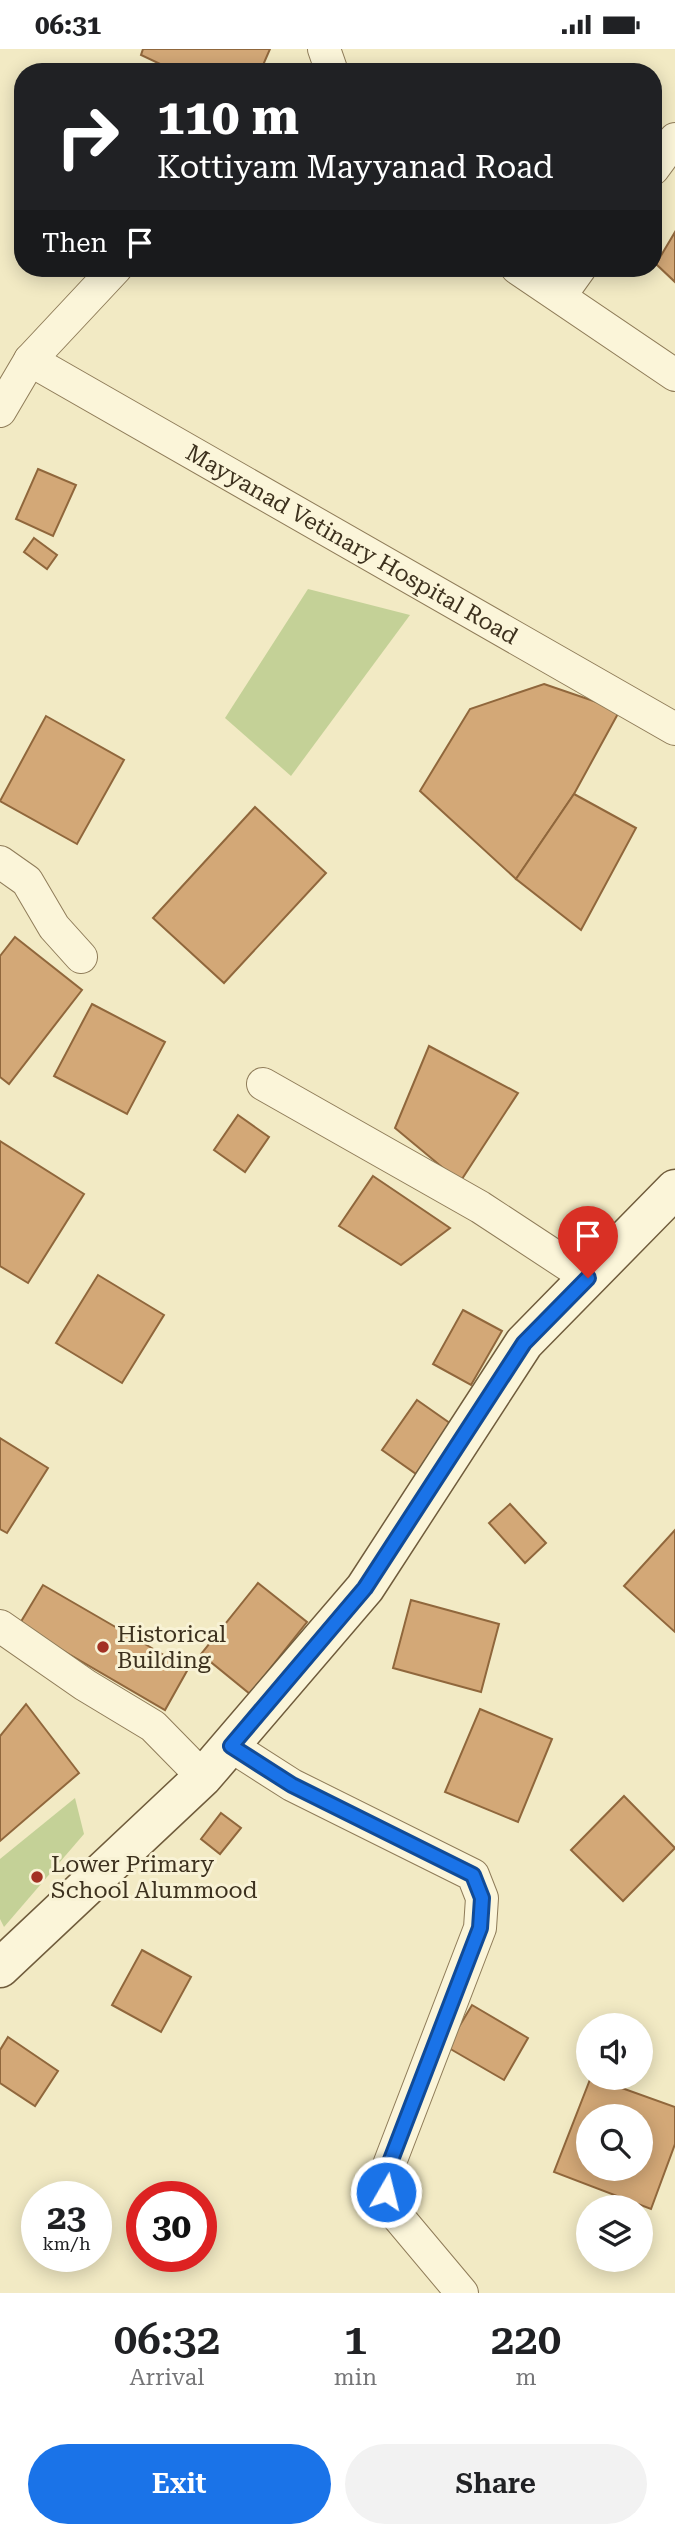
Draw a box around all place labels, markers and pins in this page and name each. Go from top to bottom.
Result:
pin [558,1206,618,1278]
place label: Historical Building [117,1621,226,1674]
marker: Historical Building [95,1639,111,1655]
place label: Lower Primary School Alummood [51,1851,258,1904]
marker: Lower Primary School Alummood [29,1869,45,1885]

